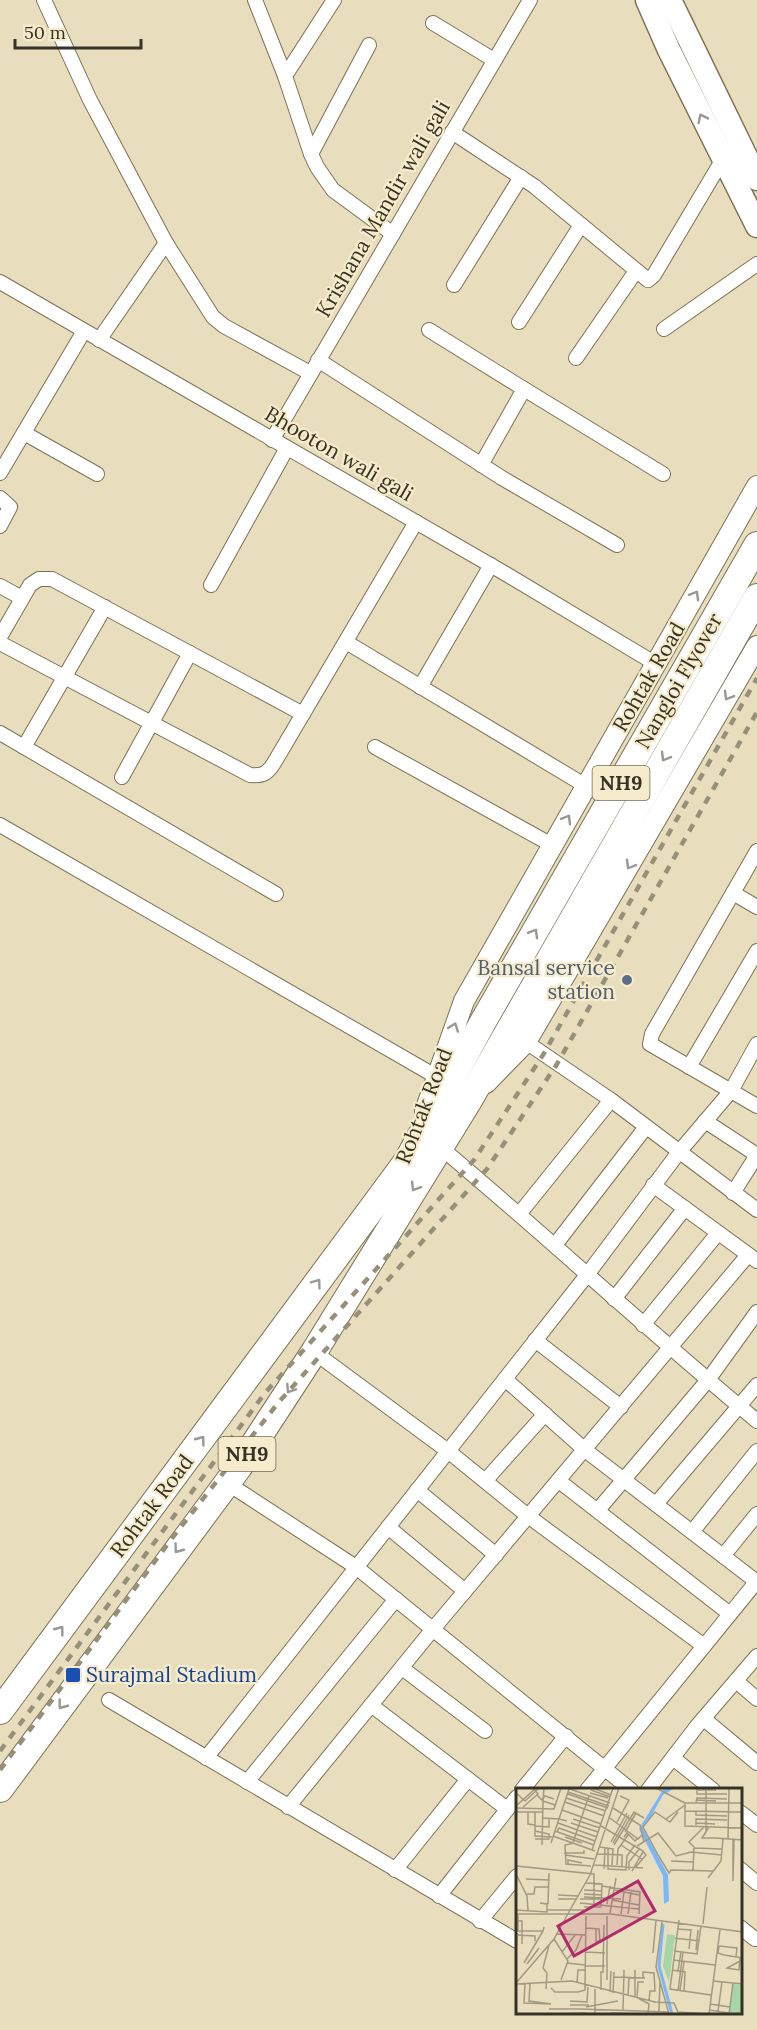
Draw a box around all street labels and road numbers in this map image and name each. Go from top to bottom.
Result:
street label: Krishana Mandir wali gali [309,95,456,322]
street label: Bhooton wali gali [260,400,419,507]
street label: Nangloi Flyover [629,608,728,753]
street label: Rohtak Road [606,617,691,736]
road number: NH9 [592,766,650,800]
street label: Rohtak Road [389,1044,458,1168]
road number: NH9 [218,1437,276,1471]
street label: Rohtak Road [104,1449,199,1563]

